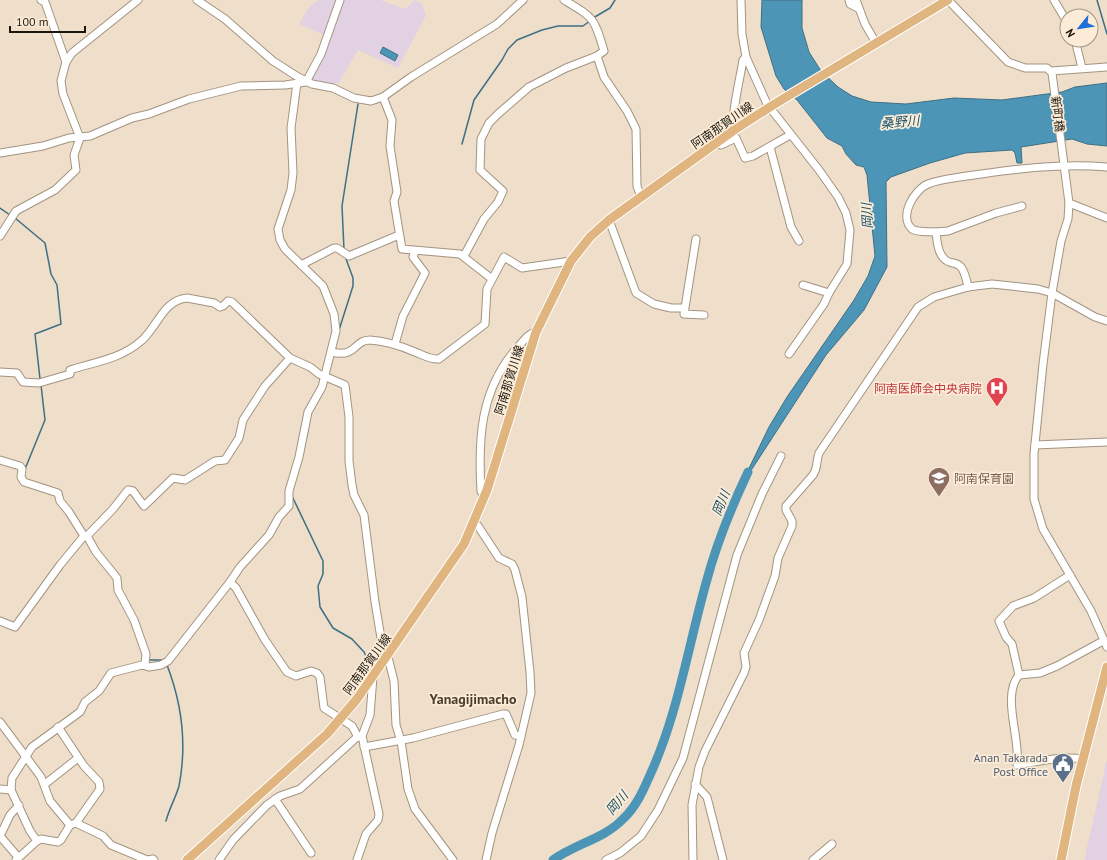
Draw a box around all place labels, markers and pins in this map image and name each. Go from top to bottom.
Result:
hospital icon: 阿南医師会中央病院 [984,375,1010,408]
place label: 阿南医師会中央病院 [874,381,982,396]
school or university icon: 阿南保育園 [926,465,952,498]
place label: 阿南保育園 [954,471,1014,486]
place label: Anan Takarada Post Office [974,750,1048,779]
public building icon: Anan Takarada Post Office [1050,751,1076,784]

